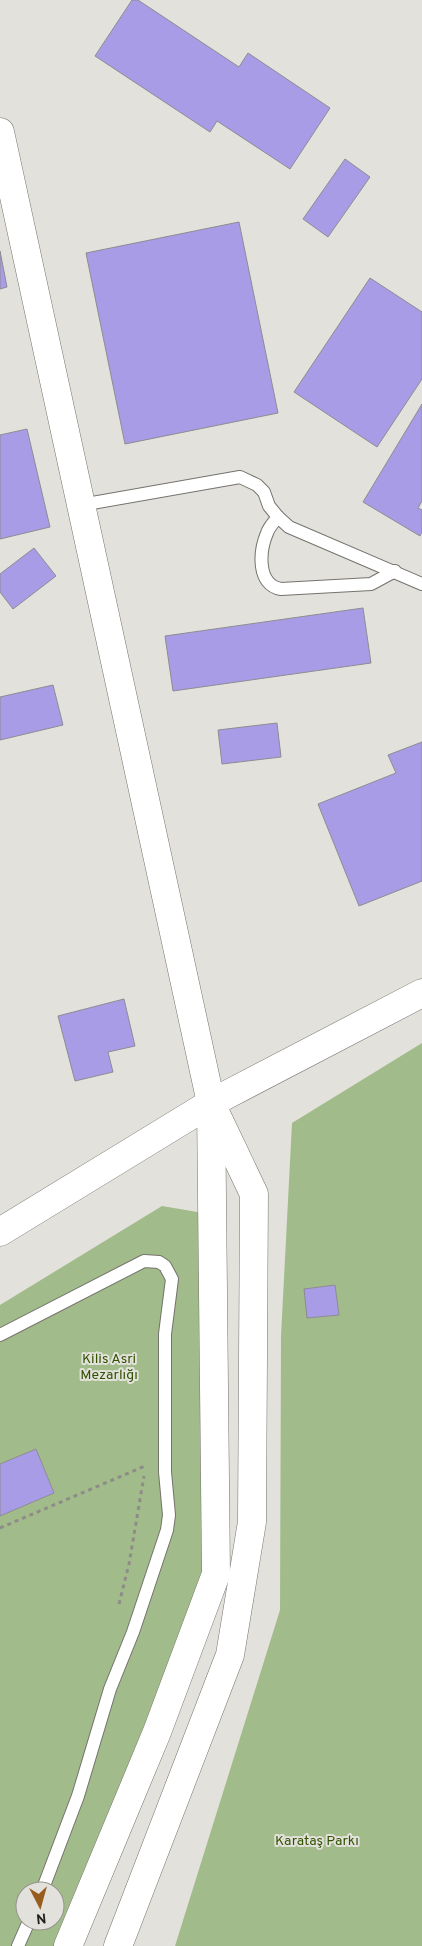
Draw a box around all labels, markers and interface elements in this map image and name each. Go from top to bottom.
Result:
park label: Kilis Asri Mezarlığı [80,1351,138,1384]
park label: Karataş Parkı [275,1833,359,1850]
north arrow [15,1881,65,1931]
text: N [35,1908,47,1926]

